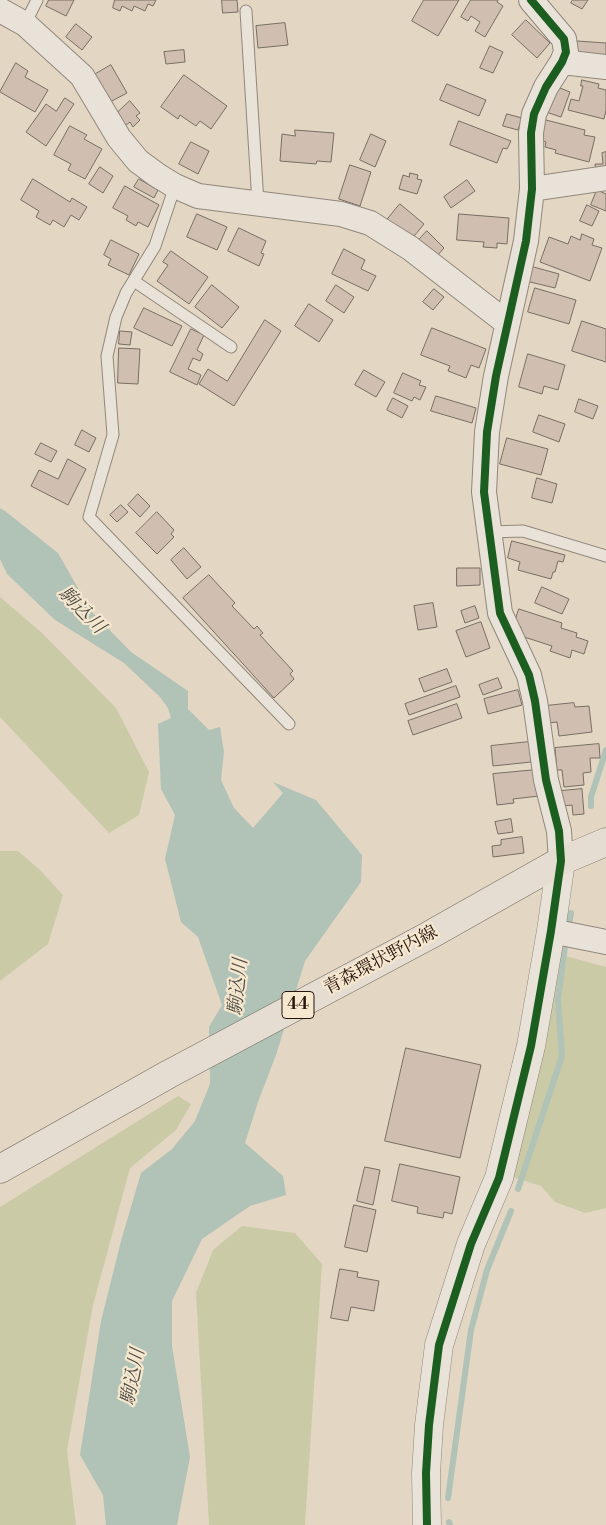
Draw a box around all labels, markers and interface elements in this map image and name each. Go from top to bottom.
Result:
water label: 駒込川 [53,583,109,639]
street label: 青森環状野内線 [320,922,442,1000]
water label: 駒込川 [225,957,253,1017]
road number: 44 [282,992,314,1018]
water label: 駒込川 [117,1347,151,1407]

